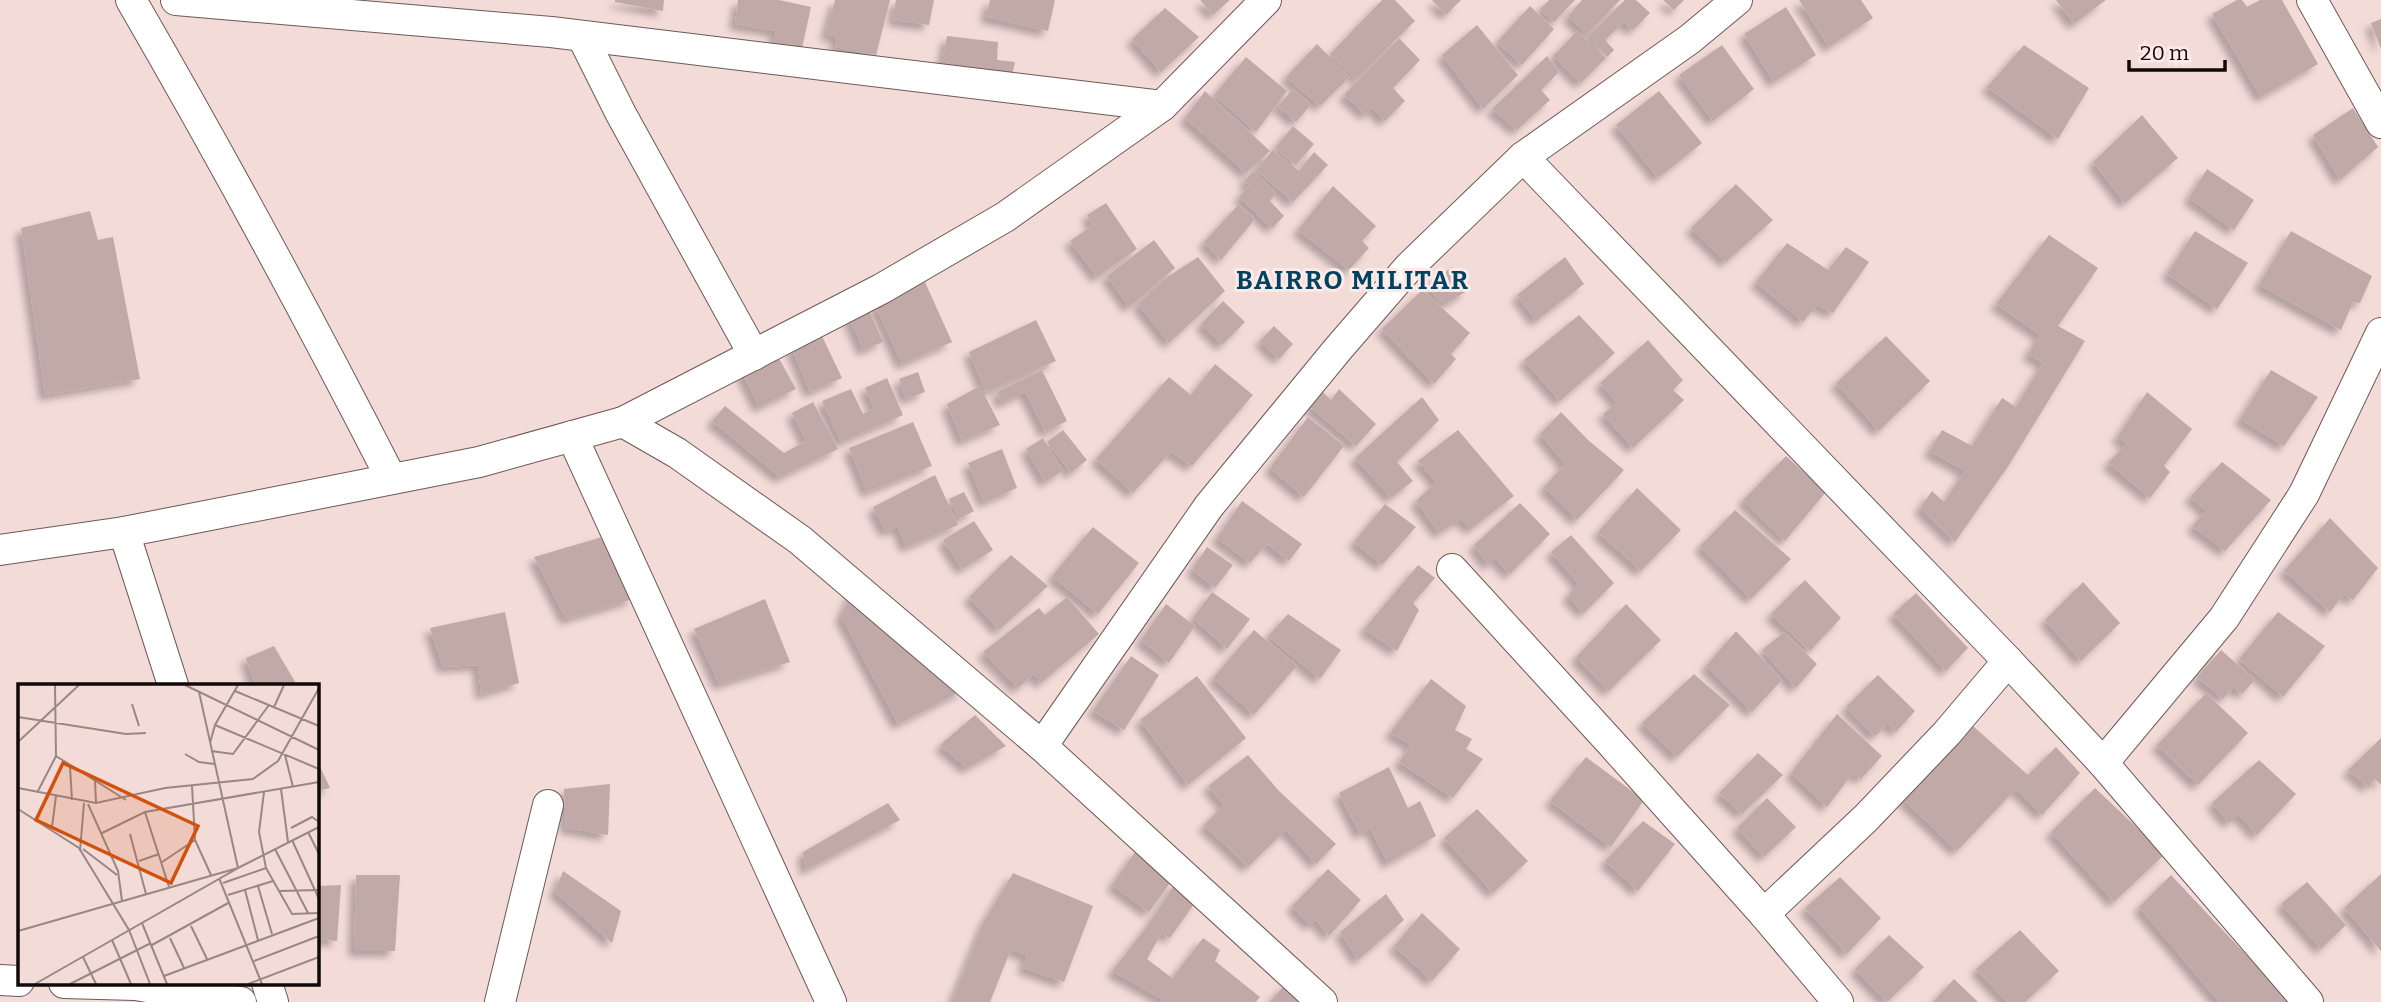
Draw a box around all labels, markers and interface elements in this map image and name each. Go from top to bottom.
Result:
scale bar [2129,28,2225,72]
text: 20 m [2140,40,2189,66]
district label: BAIRRO MILITAR [1236,265,1470,296]
inset map [18,684,318,984]

